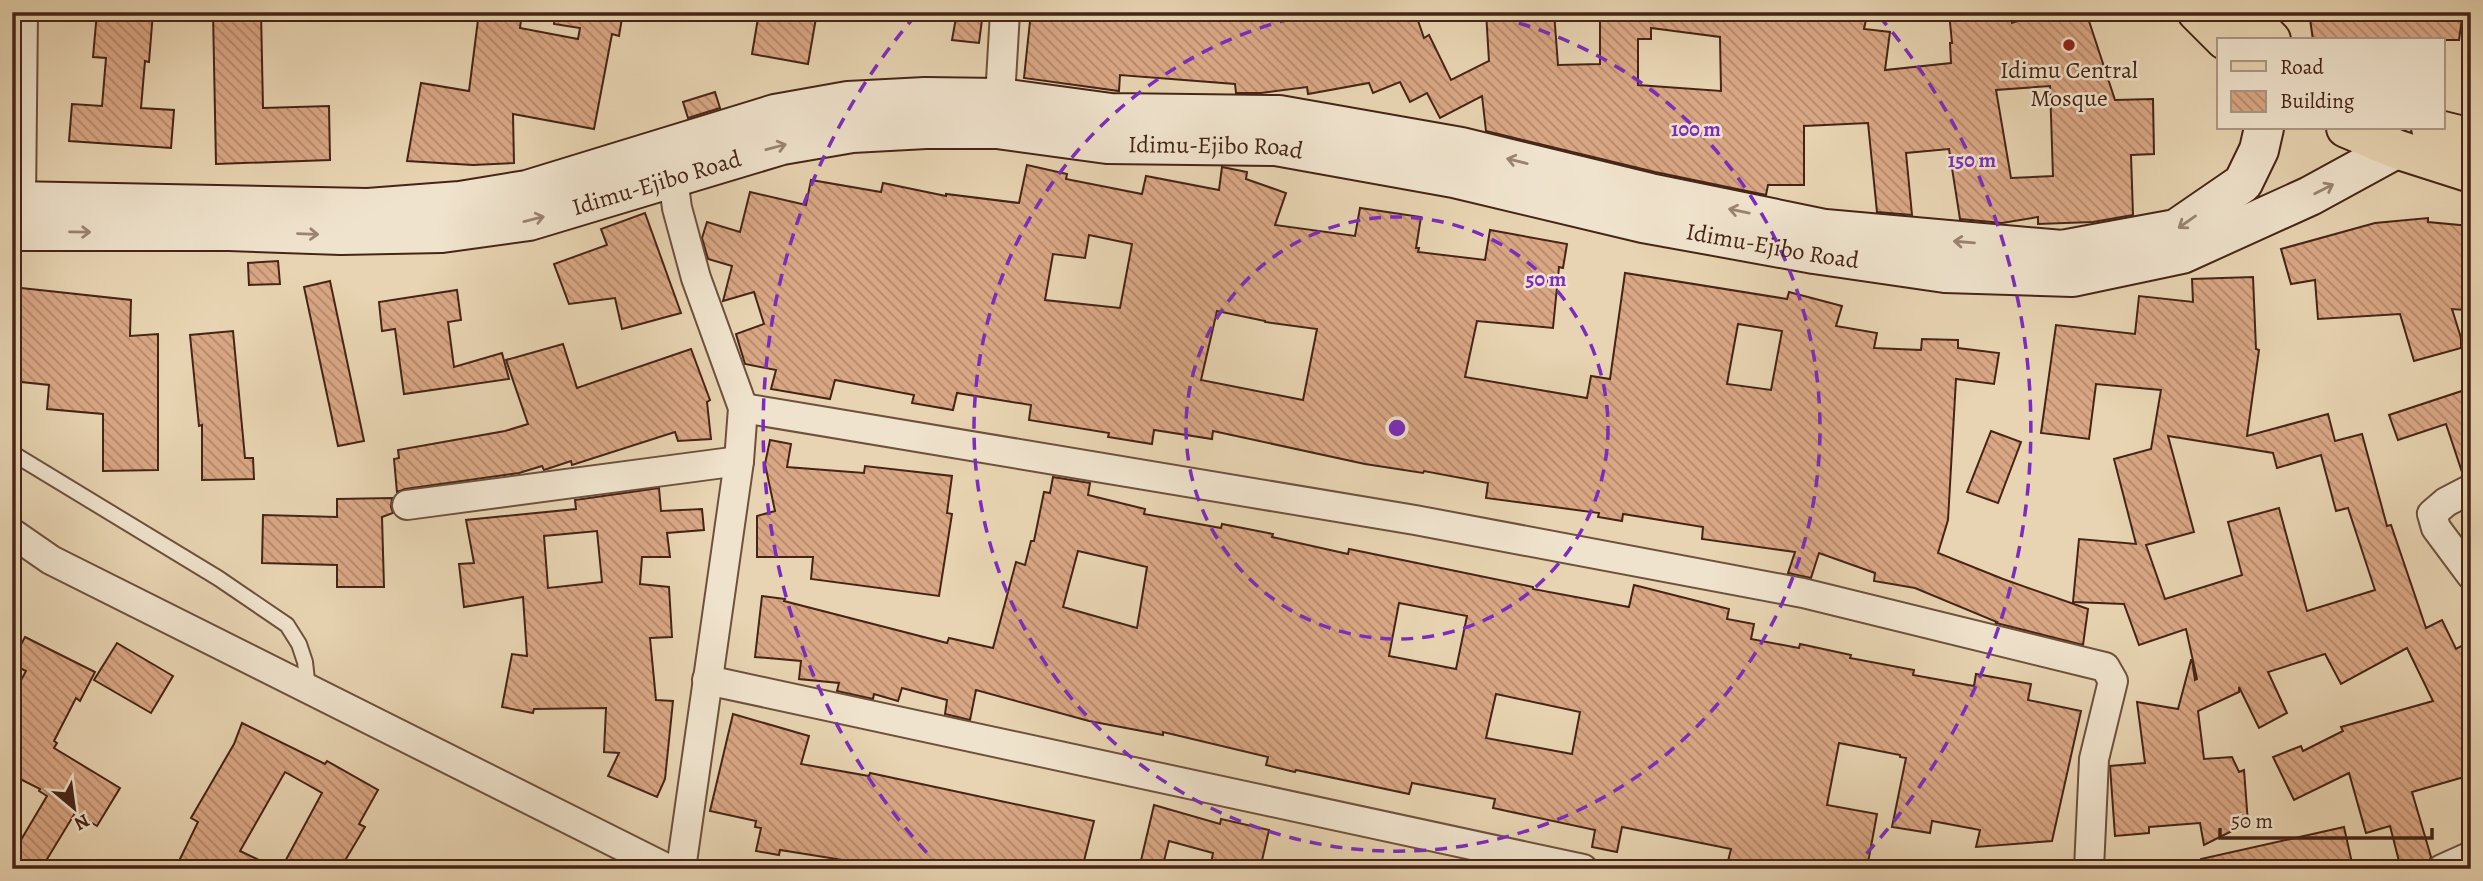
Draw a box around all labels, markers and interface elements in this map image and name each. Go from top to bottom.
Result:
marker: Idimu Central Mosque [2061,37,2077,53]
legend [2217,38,2444,130]
text: Road [2280,53,2324,81]
place label: Idimu Central Mosque [2000,54,2138,114]
text: Building [2280,87,2355,115]
text: 100 m [1671,115,1721,143]
street label: Idimu-Ejibo Road [1128,128,1306,167]
one-way arrow [765,140,787,153]
street label: Idimu-Ejibo Road [568,142,745,223]
text: 150 m [1948,146,1997,174]
one-way arrow [1506,154,1529,167]
one-way arrow [2314,182,2334,196]
one-way arrow [1728,204,1751,218]
one-way arrow [522,212,545,225]
street label: Idimu-Ejibo Road [1684,215,1861,276]
one-way arrow [2178,215,2197,229]
one-way arrow [69,226,92,239]
one-way arrow [296,228,319,241]
one-way arrow [1953,235,1976,248]
text: 50 m [1526,265,1567,293]
centre of rings [1385,416,1409,440]
north arrow [38,772,108,842]
scale bar [2220,797,2432,841]
text: N [69,807,94,837]
text: 50 m [2231,807,2273,835]

